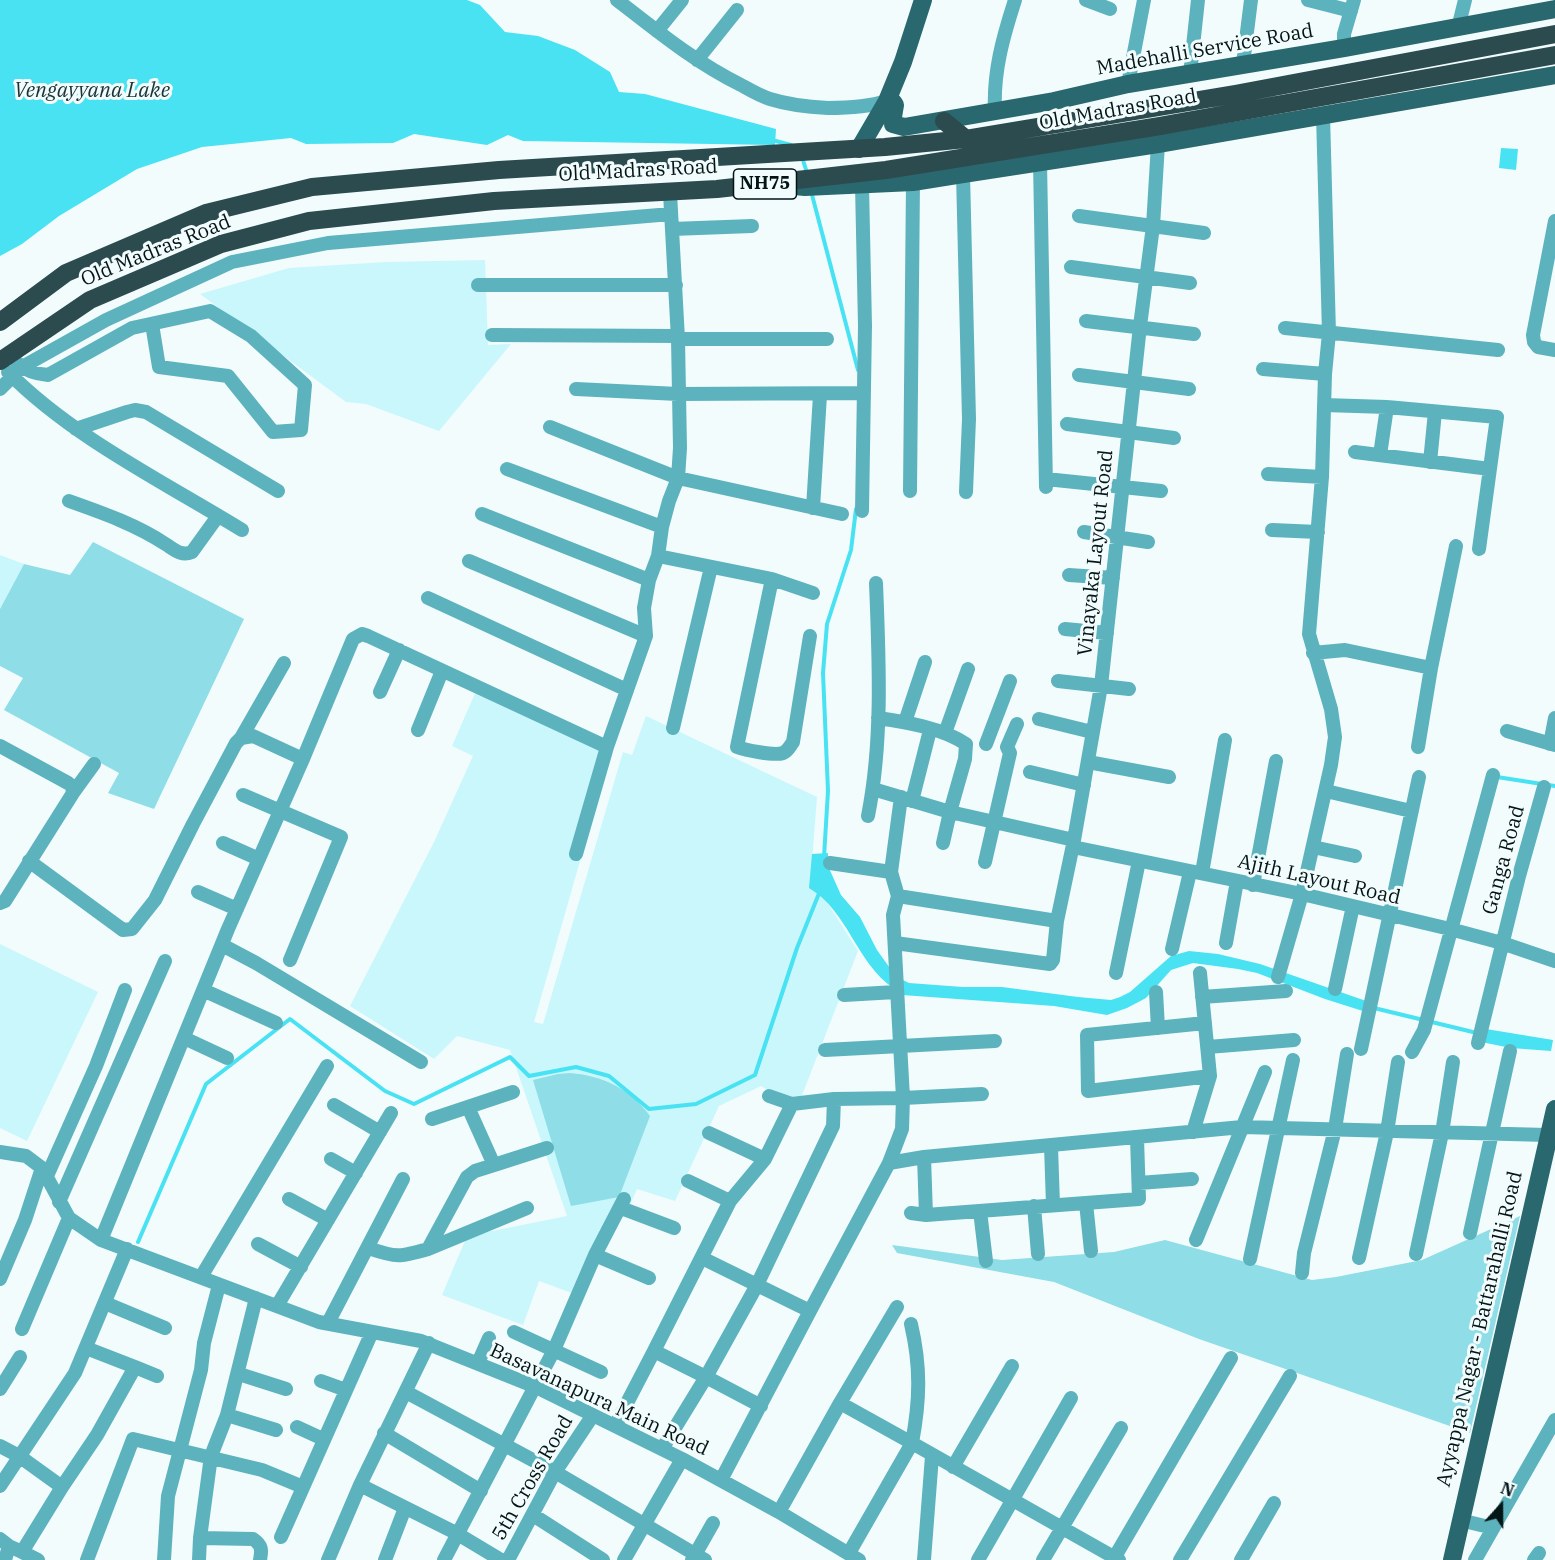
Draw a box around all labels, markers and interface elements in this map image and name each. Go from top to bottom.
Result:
street label: Madehalli Service Road [1095,19,1315,81]
water label: Vengayyana Lake [14,78,170,104]
street label: Old Madras Road [1037,84,1199,136]
street label: Old Madras Road [558,155,718,187]
road number: NH75 [734,169,796,199]
street label: Old Madras Road [78,210,234,292]
street label: Vinayaka Layout Road [1073,449,1119,657]
street label: Ganga Road [1478,803,1530,917]
street label: Ajith Layout Road [1235,850,1403,910]
street label: Ayyappa Nagar - Battarahalli Road [1432,1169,1528,1489]
street label: Basavanapura Main Road [486,1339,712,1461]
street label: 5th Cross Road [487,1411,579,1545]
north arrow [1471,1476,1531,1536]

